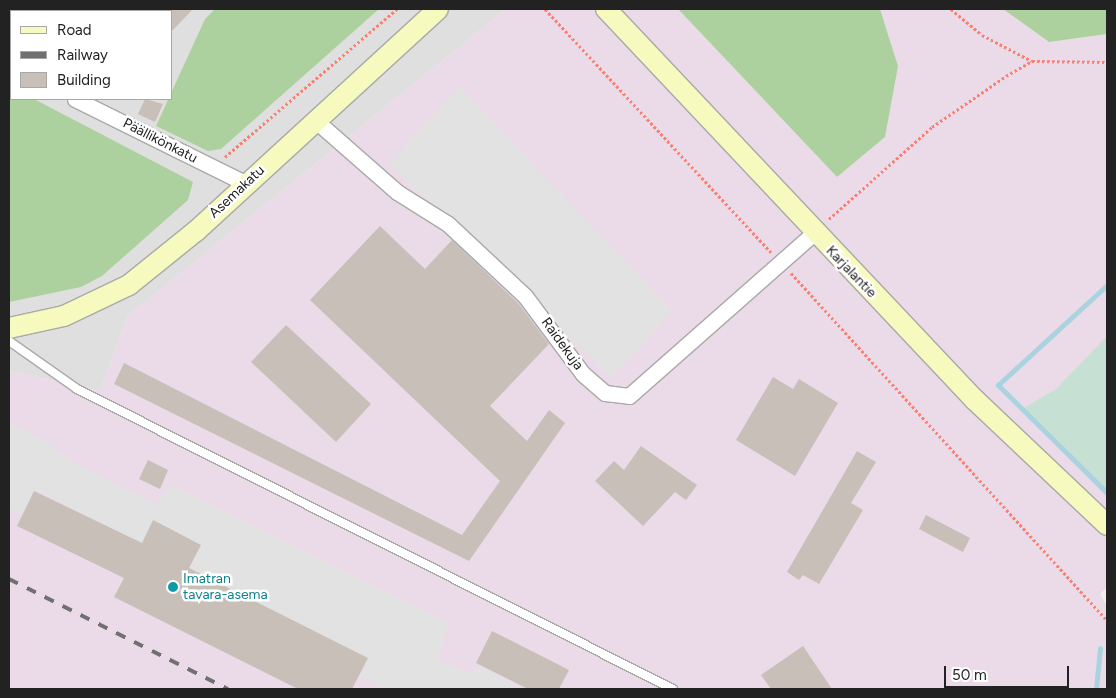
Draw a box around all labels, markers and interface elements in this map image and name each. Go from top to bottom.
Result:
legend [10,10,172,100]
text: Road [57,21,92,39]
text: Railway [57,46,108,64]
text: Building [57,71,111,89]
street label: Päällikönkatu [120,115,200,167]
street label: Asemakatu [206,162,268,222]
street label: Karjalantie [822,243,880,301]
street label: Raidekuja [537,315,587,373]
place label: Imatran tavara-asema [183,571,268,604]
marker: Imatran tavara-asema [167,581,179,593]
scale bar [946,656,1071,688]
text: 50 m [952,666,987,684]

